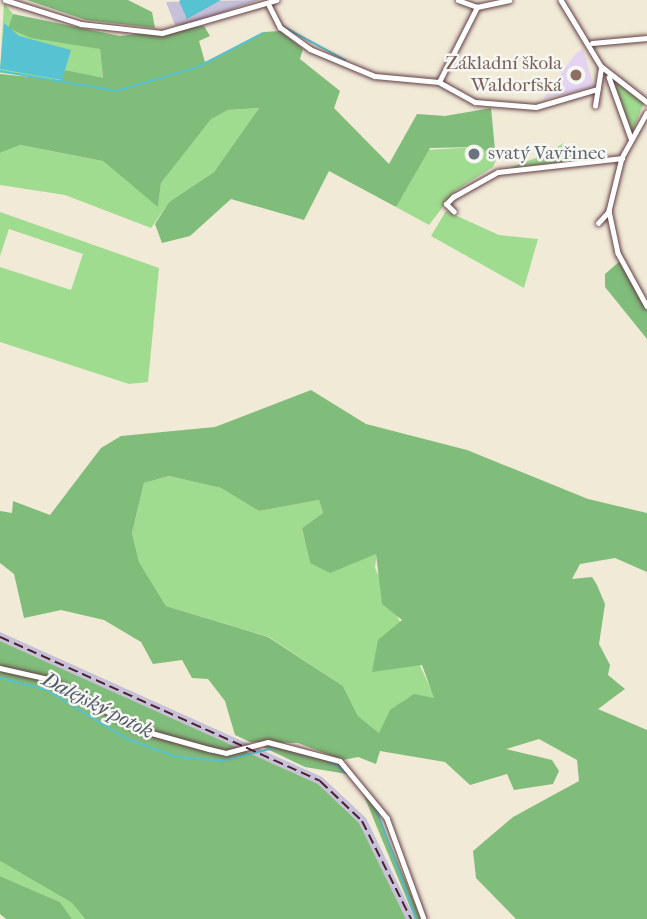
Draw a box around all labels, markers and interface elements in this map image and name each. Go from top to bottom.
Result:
place label: Základní škola Waldorfská [445,53,562,97]
marker: Základní škola Waldorfská [568,67,584,83]
place label: svatý Vavřinec [488,143,606,165]
marker: svatý Vavřinec [466,146,482,162]
water label: Dalejský potok [38,666,158,744]

